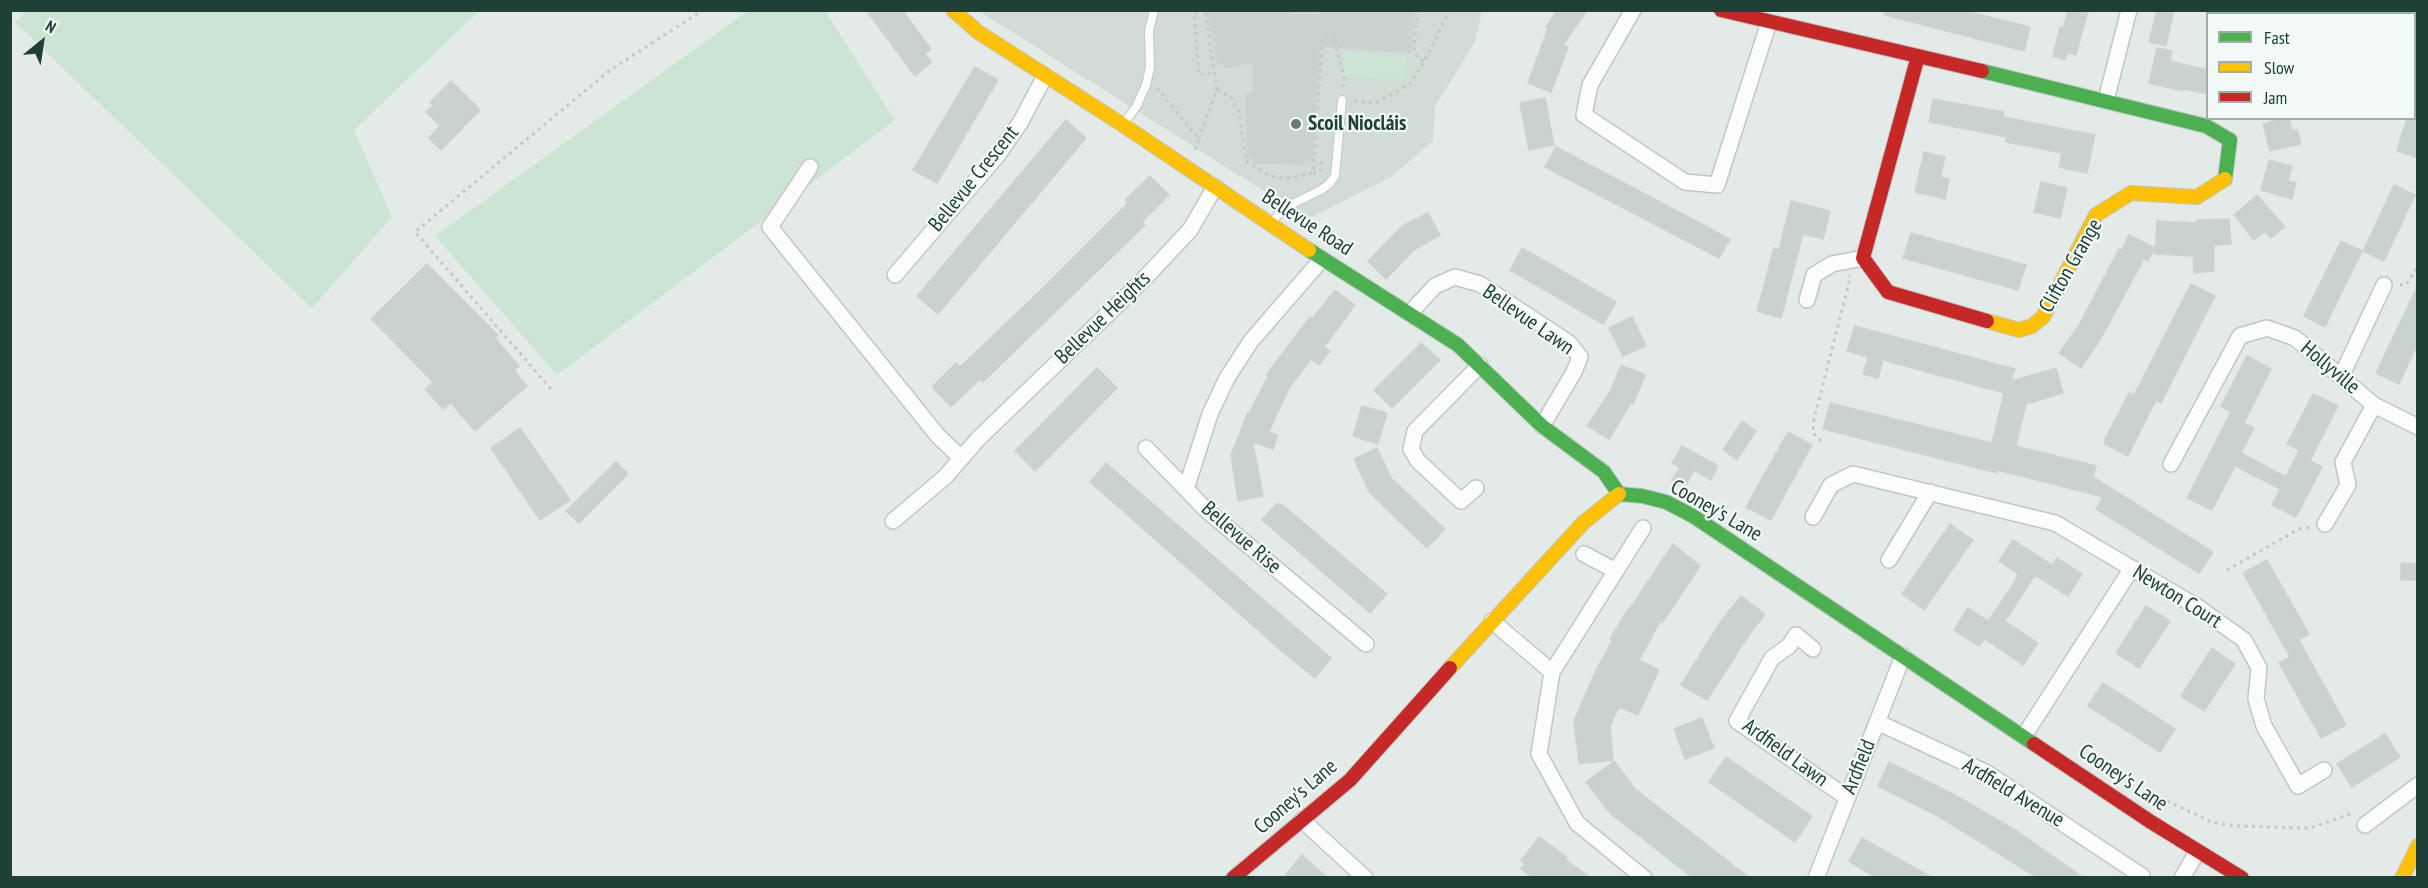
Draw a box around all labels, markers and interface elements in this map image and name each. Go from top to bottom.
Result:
north arrow [12,12,72,72]
legend [2206,12,2416,120]
text: N [42,16,60,37]
text: Fast [2264,26,2290,49]
text: Slow [2264,56,2294,79]
text: Jam [2264,86,2287,109]
place label: Scoil Niocláis [1308,111,1406,137]
marker: Scoil Niocláis [1289,117,1303,131]
street label: Bellevue Crescent [924,121,1024,237]
street label: Bellevue Road [1257,184,1357,262]
street label: Clifton Grange [2034,215,2108,317]
street label: Bellevue Heights [1050,266,1156,370]
street label: Bellevue Lawn [1478,279,1578,361]
street label: Hollyville [2295,336,2365,400]
street label: Cooney's Lane [1666,475,1766,547]
street label: Bellevue Rise [1196,497,1286,579]
street label: Newton Court [2128,560,2226,634]
street label: Ardfield Lawn [1737,714,1833,792]
street label: Ardfield [1837,736,1881,798]
street label: Cooney's Lane [2074,739,2172,817]
street label: Ardfield Avenue [1958,753,2068,833]
street label: Cooney's Lane [1249,754,1343,840]

